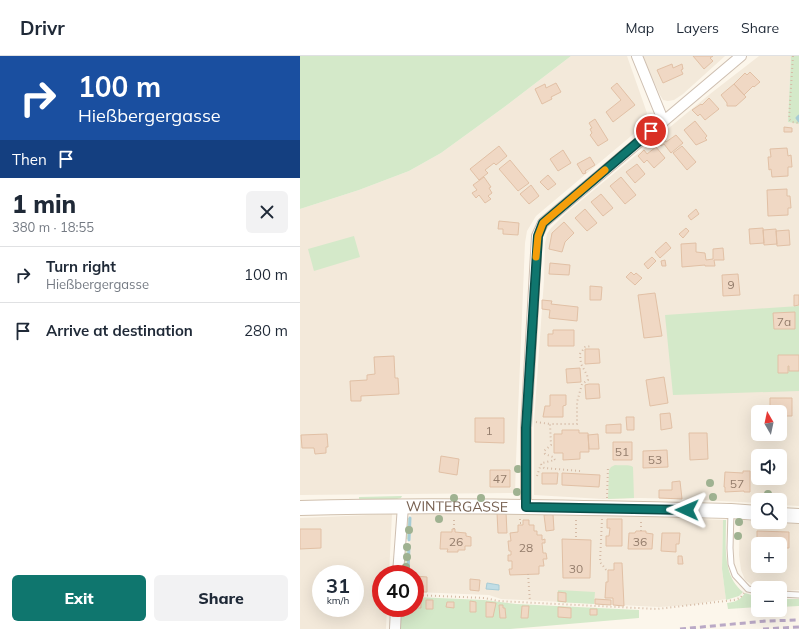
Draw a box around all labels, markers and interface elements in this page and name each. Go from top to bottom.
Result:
text: Drivr [20,16,65,40]
text: Map [625,19,654,37]
text: Layers [676,19,719,37]
text: Share [741,19,779,37]
text: 100 m [78,69,161,104]
icon: right [12,72,64,124]
text: Hießbergergasse [78,104,221,127]
pin [634,114,668,148]
icon: arrive [640,120,662,142]
icon: arrive [55,148,77,170]
text: Then [12,150,47,169]
text: 1 min [12,189,76,219]
button: close [246,191,288,233]
text: 380 m · 18:55 [12,219,94,235]
text: Turn right [46,257,116,276]
icon: right [12,264,34,286]
text: 100 m [244,265,288,284]
text: Hießbergergasse [46,276,149,292]
house number: 9 [727,277,735,292]
house number: 7a [777,314,791,329]
icon: arrive [12,320,34,342]
text: Arrive at destination [46,321,193,340]
text: 280 m [244,321,288,340]
north arrow [751,405,787,441]
map controls [751,405,787,617]
house number: 1 [485,423,493,438]
house number: 51 [615,444,629,459]
button: sound [751,449,787,485]
house number: 53 [648,452,662,467]
house number: 47 [493,471,507,486]
house number: 57 [730,476,744,491]
position arrow [666,489,708,531]
button: search [751,493,787,529]
street label: WINTERGASSE [406,497,508,516]
house number: 26 [449,534,463,549]
house number: 36 [633,534,647,549]
button: + [751,537,787,573]
house number: 28 [519,540,533,555]
house number: 30 [569,561,583,576]
speed limit sign: 40 [372,565,424,617]
text: 31 [326,573,350,598]
button: Exit [12,575,146,621]
button: Share [154,575,288,621]
button: − [751,581,787,617]
text: km/h [327,594,349,607]

